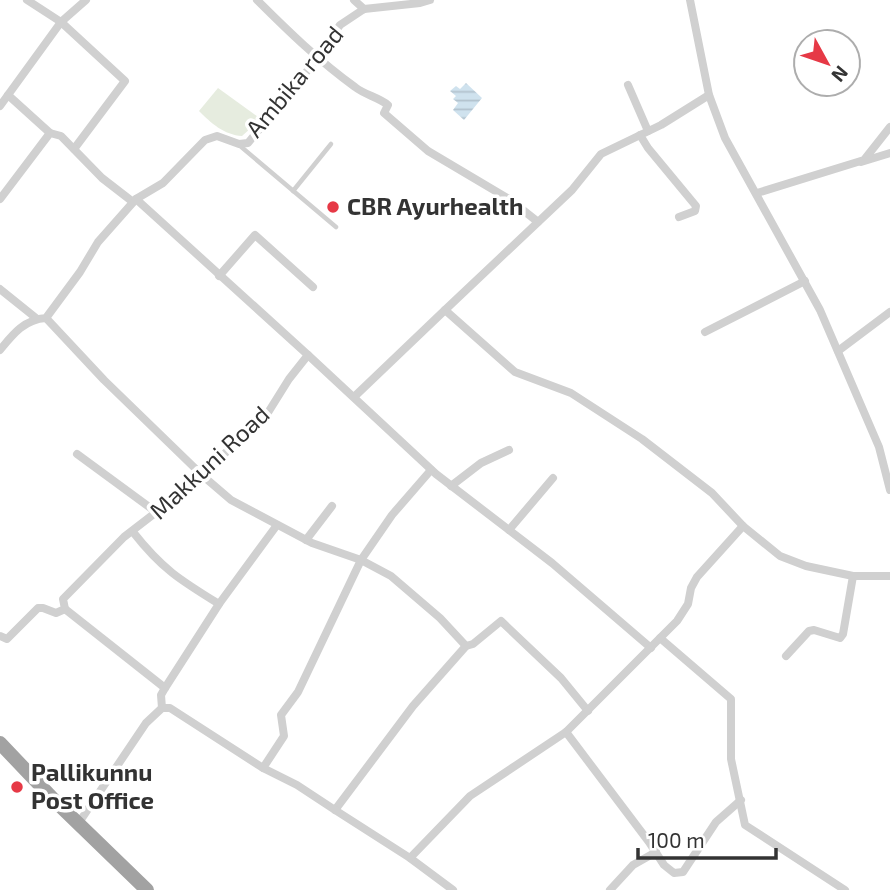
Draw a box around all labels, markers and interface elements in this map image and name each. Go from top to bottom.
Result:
street label: Ambika road [239,20,349,143]
north arrow [792,28,862,98]
text: N [827,62,854,87]
place label: CBR Ayurhealth [347,191,523,220]
marker: CBR Ayurhealth [325,199,341,215]
street label: Makkuni Road [143,399,275,525]
place label: Pallikunnu Post Office [31,757,154,814]
marker: Pallikunnu Post Office [9,779,25,795]
scale bar [638,816,776,860]
text: 100 m [648,827,705,852]

